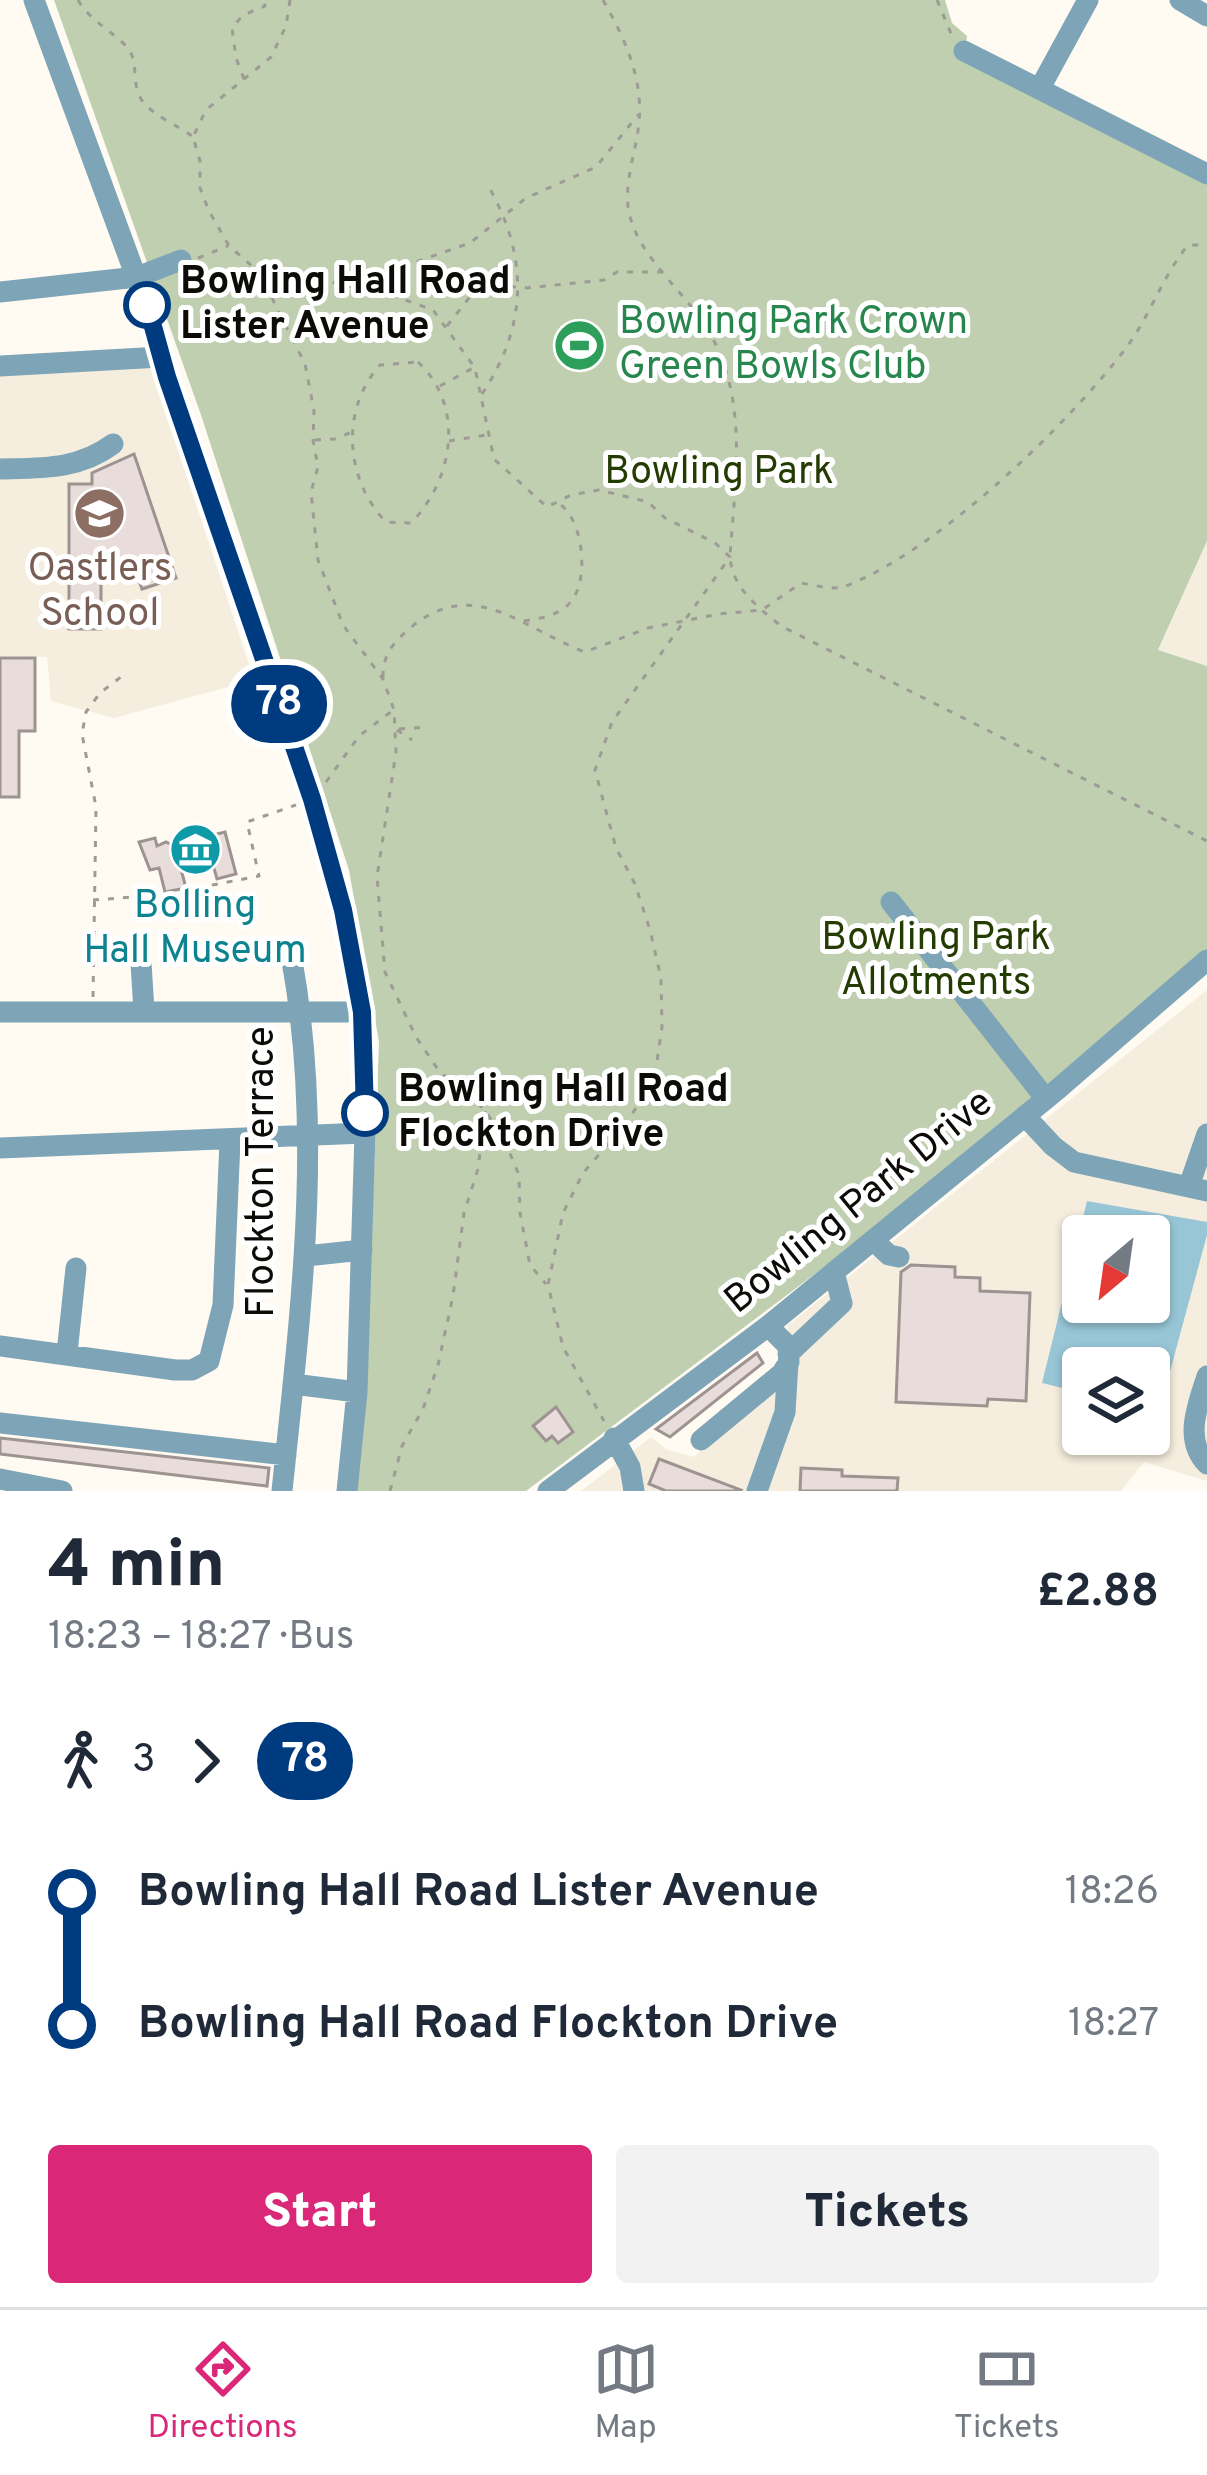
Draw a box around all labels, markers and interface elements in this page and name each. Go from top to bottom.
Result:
place label: Bowling Hall Road Lister Avenue [180,259,511,353]
marker: Bowling Hall Road Lister Avenue [125,283,169,327]
place label: Bowling Park Crown Green Bowls Club [619,299,968,393]
sports icon: Bowling Park Crown Green Bowls Club [552,317,608,373]
park label: Bowling Park [604,449,834,498]
school or university icon: Oastlers School [72,485,128,541]
place label: Oastlers School [28,546,172,640]
line badge: 78 [225,665,333,743]
text: 78 [255,677,303,730]
museum icon: Bolling Hall Museum [167,822,223,878]
place label: Bolling Hall Museum [83,883,307,977]
park label: Bowling Park Allotments [821,915,1051,1009]
street label: Flockton Terrace [239,1026,288,1318]
place label: Bowling Hall Road Flockton Drive [398,1067,729,1161]
street label: Bowling Park Drive [716,1080,1004,1326]
marker: Bowling Hall Road Flockton Drive [343,1091,387,1135]
north arrow [1062,1215,1170,1323]
map controls [1062,1215,1170,1455]
button: layers [1062,1347,1170,1455]
text: 4 min [48,1527,225,1610]
text: £2.88 [1037,1565,1159,1622]
text: 18:23 – 18:27 · Bus [48,1614,354,1663]
icon: walk [48,1728,114,1794]
icon: forward [173,1728,239,1794]
text: 78 [281,1734,329,1787]
text: 3 [132,1737,155,1786]
text: Bowling Hall Road Lister Avenue [138,1865,819,1922]
text: 18:26 [1065,1869,1159,1918]
text: Bowling Hall Road Flockton Drive [138,1997,838,2054]
text: 18:27 [1068,2001,1159,2050]
button: Start [48,2145,592,2283]
button: Tickets [616,2145,1159,2283]
tab: Directions [148,2336,297,2450]
tab: Map [593,2336,659,2450]
tab: Tickets [954,2336,1059,2450]

